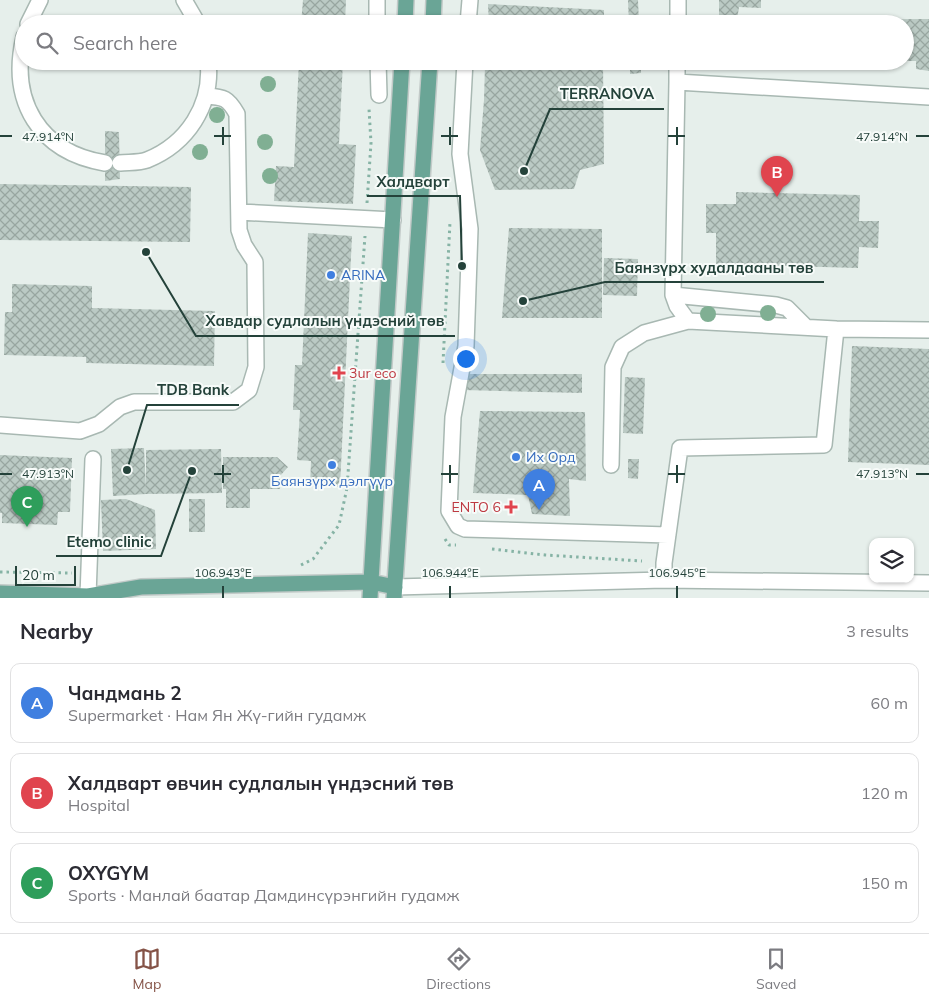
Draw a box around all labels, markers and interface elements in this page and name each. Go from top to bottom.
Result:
search box [15,15,914,70]
icon: search [33,29,61,57]
text: Search here [73,31,177,55]
callout: TERRANOVA [550,79,664,109]
text: TERRANOVA [560,84,655,103]
text: 47.914°N [22,129,74,144]
text: 47.914°N [856,129,908,144]
pin: B [761,156,793,197]
callout: Халдварт [367,166,460,196]
text: Халдварт [375,172,450,191]
callout: Баянзүрх худалдааны төв [605,252,824,282]
text: Баянзүрх худалдааны төв [614,258,814,277]
place label: ARINA [341,266,386,284]
marker: ARINA [325,269,337,281]
callout: Хавдар судлалын үндэсний төв [196,306,455,336]
text: Хавдар судлалын үндэсний төв [204,311,445,330]
your location [453,346,479,372]
place label: 3ur eco [349,364,397,382]
marker: 3ur eco [333,367,345,379]
callout: TDB Bank [147,375,239,405]
text: TDB Bank [157,380,230,399]
place label: Их Орд [526,448,576,466]
marker: Их Орд [510,451,522,463]
marker: Баянзүрх дэлгүүр [326,459,338,471]
text: 47.913°N [22,466,74,481]
text: 47.913°N [856,466,908,481]
pin: A [523,469,555,510]
place label: Баянзүрх дэлгүүр [271,472,393,490]
pin: C [11,486,43,527]
place label: ENTO 6 [452,498,501,516]
marker: ENTO 6 [505,501,517,513]
callout: Etemo clinic [56,526,161,556]
text: Etemo clinic [66,532,152,551]
map controls [869,538,914,583]
button: layers [869,538,914,583]
scale bar [15,563,76,586]
text: 106.943°E [194,565,252,580]
text: 106.944°E [421,565,479,580]
text: 106.945°E [648,565,706,580]
text: 20 m [22,566,55,584]
text: Nearby [20,618,93,644]
text: 3 results [846,621,909,641]
text: Чандмань 2 [68,681,182,705]
text: A [31,693,43,713]
text: 60 m [871,693,908,713]
text: Supermarket · Нам Ян Жү-гийн гудамж [68,705,366,725]
text: Халдварт өвчин судлалын үндэсний төв [68,771,454,795]
text: B [31,783,43,803]
text: 120 m [861,783,908,803]
text: Hospital [68,795,130,815]
text: OXYGYM [68,861,149,885]
text: C [32,873,42,893]
text: 150 m [861,873,908,893]
text: Sports · Манлай баатар Дамдинсүрэнгийн гудамж [68,885,459,905]
tab: Map [133,945,161,993]
tab: Directions [426,945,491,993]
tab: Saved [756,945,796,993]

